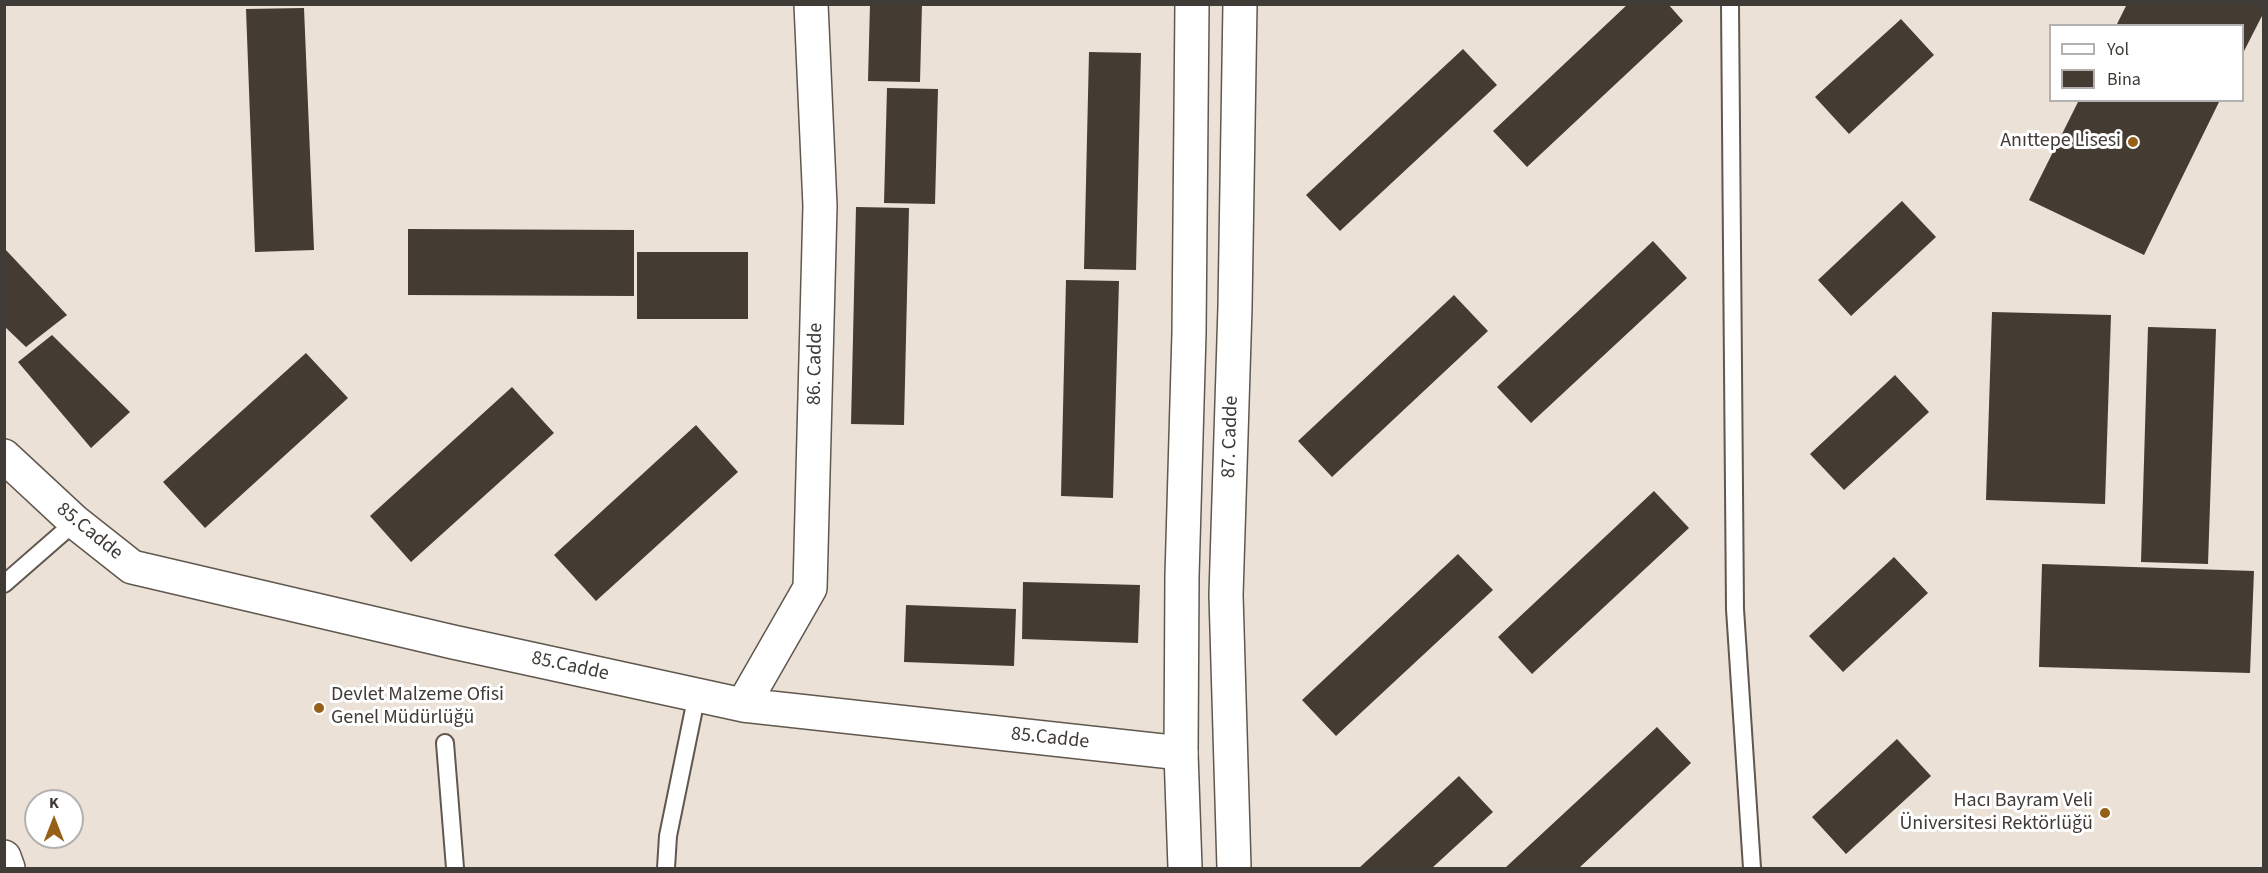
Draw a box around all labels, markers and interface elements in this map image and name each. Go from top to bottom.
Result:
legend [2049,24,2244,102]
text: Yol [2107,37,2129,62]
text: Bina [2107,67,2141,92]
place label: Anıttepe Lisesi [2000,130,2121,154]
marker: Anıttepe Lisesi [2126,135,2140,149]
street label: 86. Cadde [803,323,829,405]
street label: 87. Cadde [1218,395,1244,479]
street label: 85.Cadde [51,498,127,566]
street label: 85.Cadde [529,647,611,687]
place label: Devlet Malzeme Ofisi Genel Müdürlüğü [331,684,504,731]
marker: Devlet Malzeme Ofisi Genel Müdürlüğü [312,701,326,715]
street label: 85.Cadde [1010,723,1090,755]
north arrow [24,789,84,849]
place label: Hacı Bayram Veli Üniversitesi Rektörlüğü [1899,790,2093,837]
text: K [49,792,59,814]
marker: Hacı Bayram Veli Üniversitesi Rektörlüğü [2098,806,2112,820]

